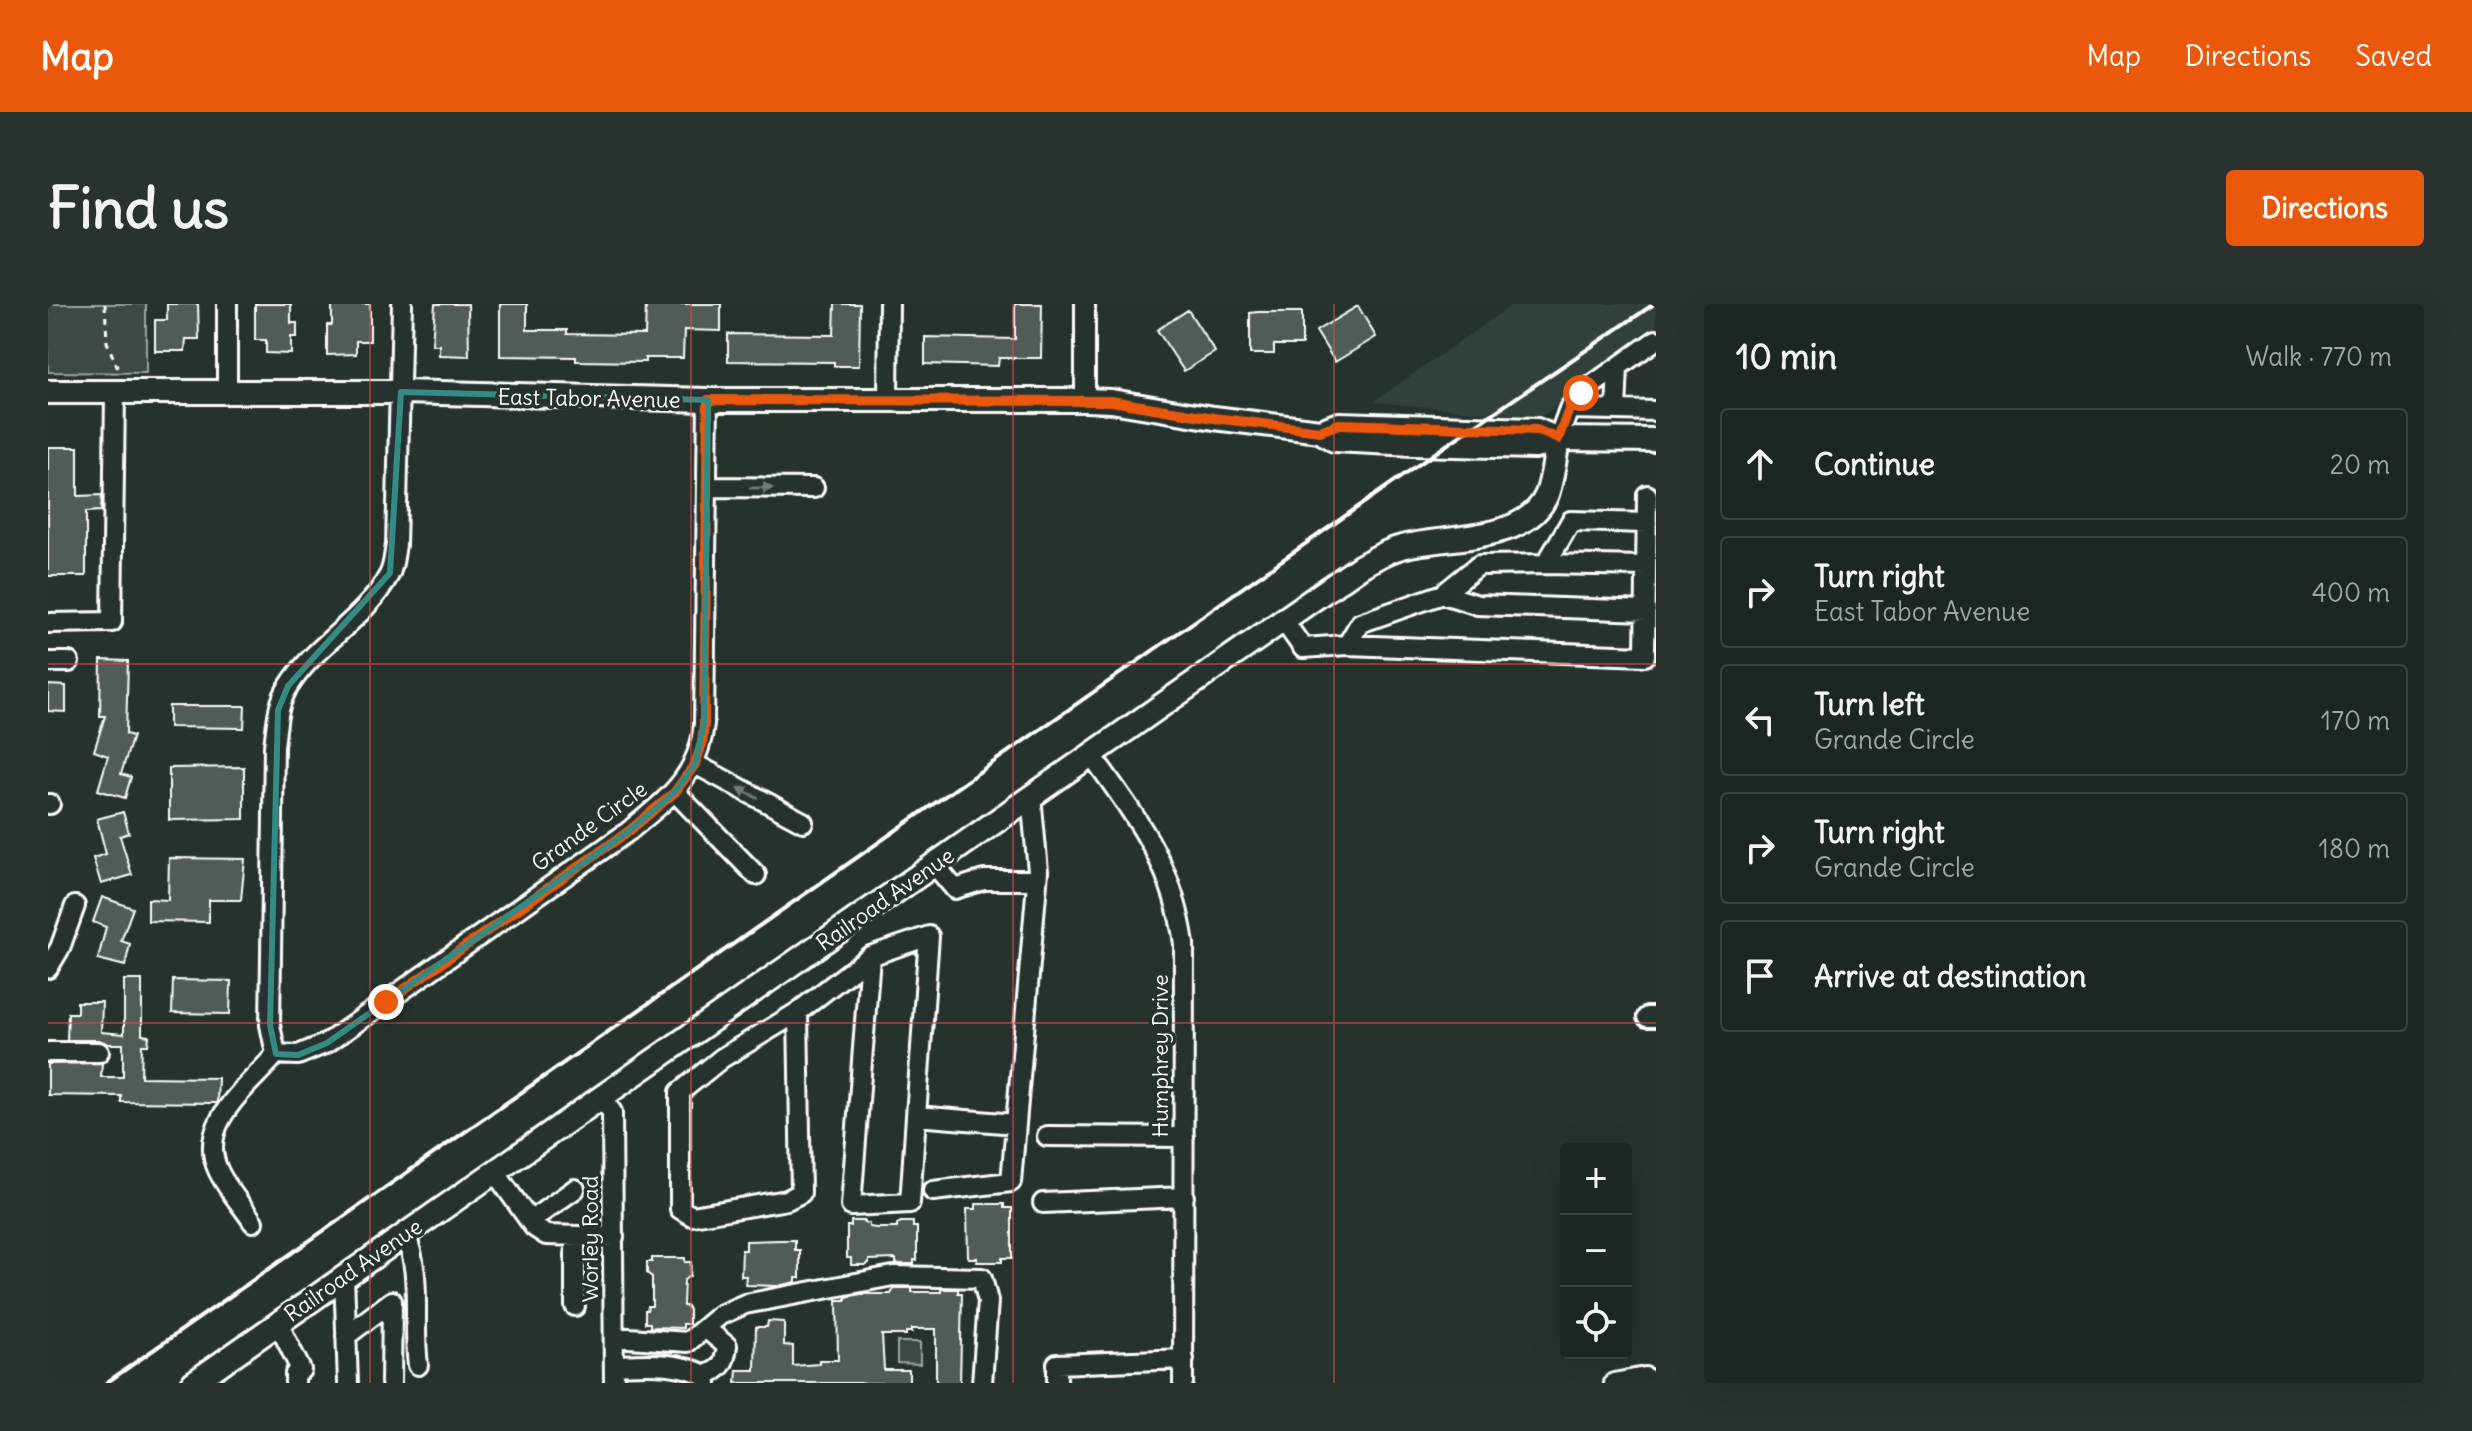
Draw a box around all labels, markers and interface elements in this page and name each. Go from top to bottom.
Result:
text: Map [40,33,114,80]
text: Map [2086,38,2141,74]
text: Directions [2185,38,2311,74]
text: Saved [2355,38,2432,74]
button: Directions [2226,170,2424,246]
text: Find us [48,173,229,243]
text: 10 min [1736,335,1837,378]
text: Walk · 770 m [2246,340,2392,373]
route start [1563,375,1599,411]
street label: East Tabor Avenue [497,382,681,414]
icon: ahead [1738,442,1782,486]
text: Continue [1814,445,1935,483]
text: 20 m [2330,448,2390,481]
one-way arrow [749,482,774,494]
text: Turn right [1814,557,1945,595]
icon: right [1738,570,1782,614]
text: 400 m [2312,576,2390,609]
text: East Tabor Avenue [1814,595,2030,628]
text: Turn left [1814,685,1925,723]
icon: left [1738,698,1782,742]
text: 170 m [2321,704,2390,737]
text: Grande Circle [1814,723,1975,756]
street label: Grande Circle [526,775,652,877]
one-way arrow [737,787,760,800]
text: Turn right [1814,813,1945,851]
icon: right [1738,826,1782,870]
text: 180 m [2319,832,2390,865]
street label: Railroad Avenue [811,841,959,957]
text: Grande Circle [1814,851,1975,884]
icon: arrive [1738,954,1782,998]
text: Arrive at destination [1814,957,2086,995]
street label: Humphrey Drive [1146,974,1174,1138]
route end [368,984,404,1020]
map controls [1560,1143,1632,1359]
button: + [1560,1143,1632,1215]
street label: Worley Road [576,1176,604,1302]
street label: Railroad Avenue [279,1212,427,1328]
button: − [1560,1215,1632,1287]
button: locate [1560,1287,1632,1359]

